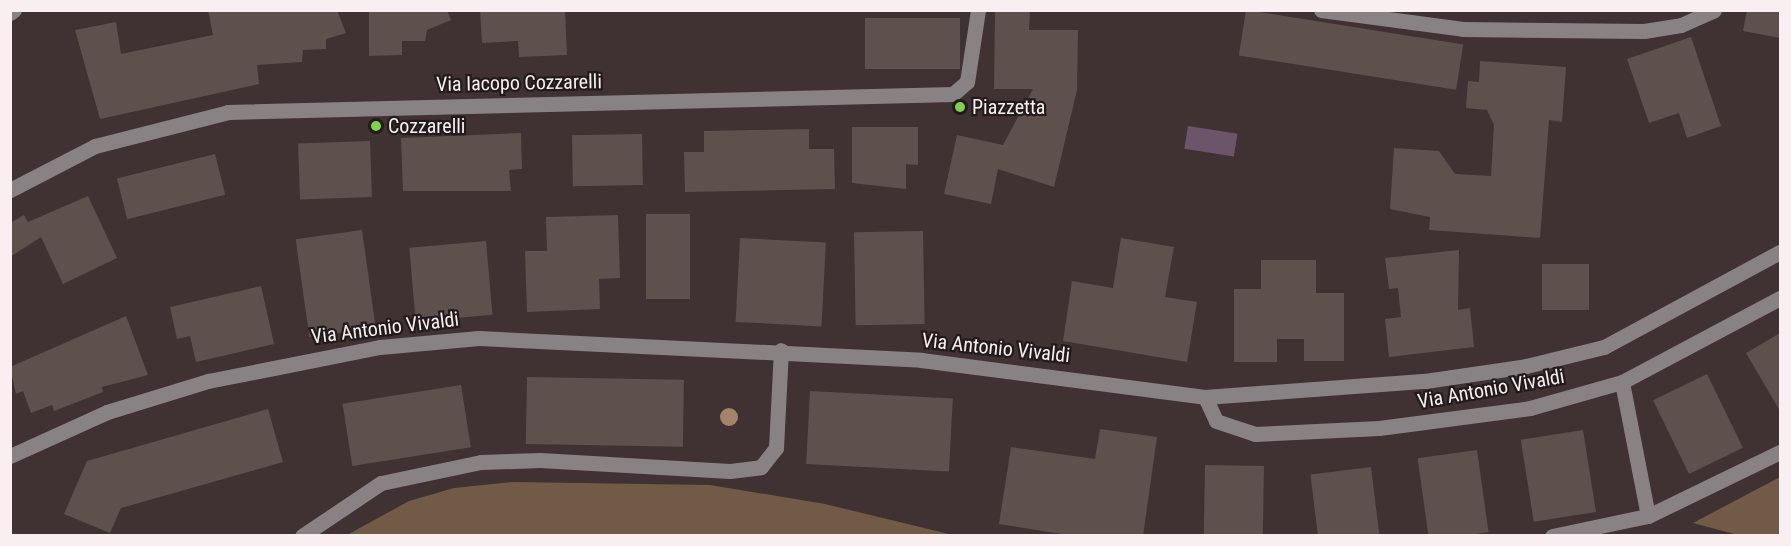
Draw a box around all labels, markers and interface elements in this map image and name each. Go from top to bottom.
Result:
street label: Via Iacopo Cozzarelli [436,70,602,96]
place label: Piazzetta [972,95,1045,119]
marker: Piazzetta [953,100,967,114]
place label: Cozzarelli [388,114,465,138]
marker: Cozzarelli [369,119,383,133]
street label: Via Antonio Vivaldi [310,307,460,349]
street label: Via Antonio Vivaldi [921,328,1071,368]
street label: Via Antonio Vivaldi [1416,364,1566,414]

